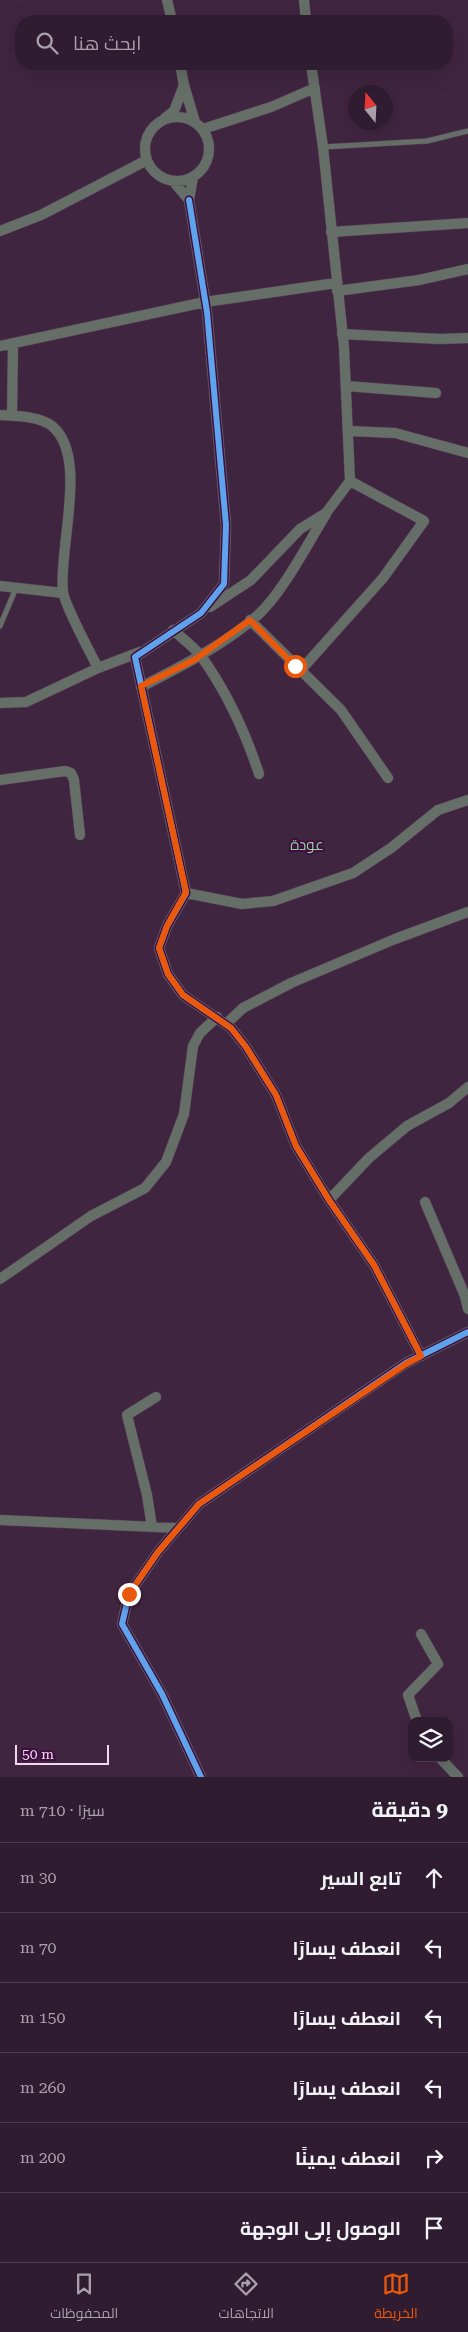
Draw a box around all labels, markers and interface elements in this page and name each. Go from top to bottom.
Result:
search box [15,15,453,70]
icon: search [33,29,61,57]
text: ابحث هنا [73,32,141,55]
north arrow [348,85,393,130]
route start [284,655,307,678]
district label: عودة [290,836,324,854]
route end [118,1583,141,1606]
map controls [408,1717,453,1762]
button: layers [408,1717,453,1762]
scale bar [15,1742,109,1765]
text: 50 m [22,1746,54,1762]
text: 9 دقيقة [372,1798,448,1822]
text: سيرًا · 710 m [20,1801,105,1820]
icon: ahead [420,1864,448,1892]
text: تابع السير [321,1867,401,1890]
text: 30 m [20,1868,57,1887]
icon: left [420,1934,448,1962]
text: انعطف يسارًا [293,1937,401,1960]
text: 70 m [20,1938,57,1957]
icon: left [420,2004,448,2032]
text: انعطف يسارًا [293,2007,401,2030]
text: 150 m [20,2008,66,2027]
icon: left [420,2074,448,2102]
text: انعطف يسارًا [293,2077,401,2100]
text: 260 m [20,2078,66,2097]
icon: right [420,2144,448,2172]
text: انعطف يمينًا [295,2147,401,2170]
text: 200 m [20,2148,66,2167]
icon: arrive [420,2214,448,2242]
text: الوصول إلى الوجهة [240,2217,401,2240]
tab: المحفوظات [50,2270,118,2326]
tab: الاتجاهات [219,2270,274,2326]
tab: الخريطة [374,2270,418,2326]

